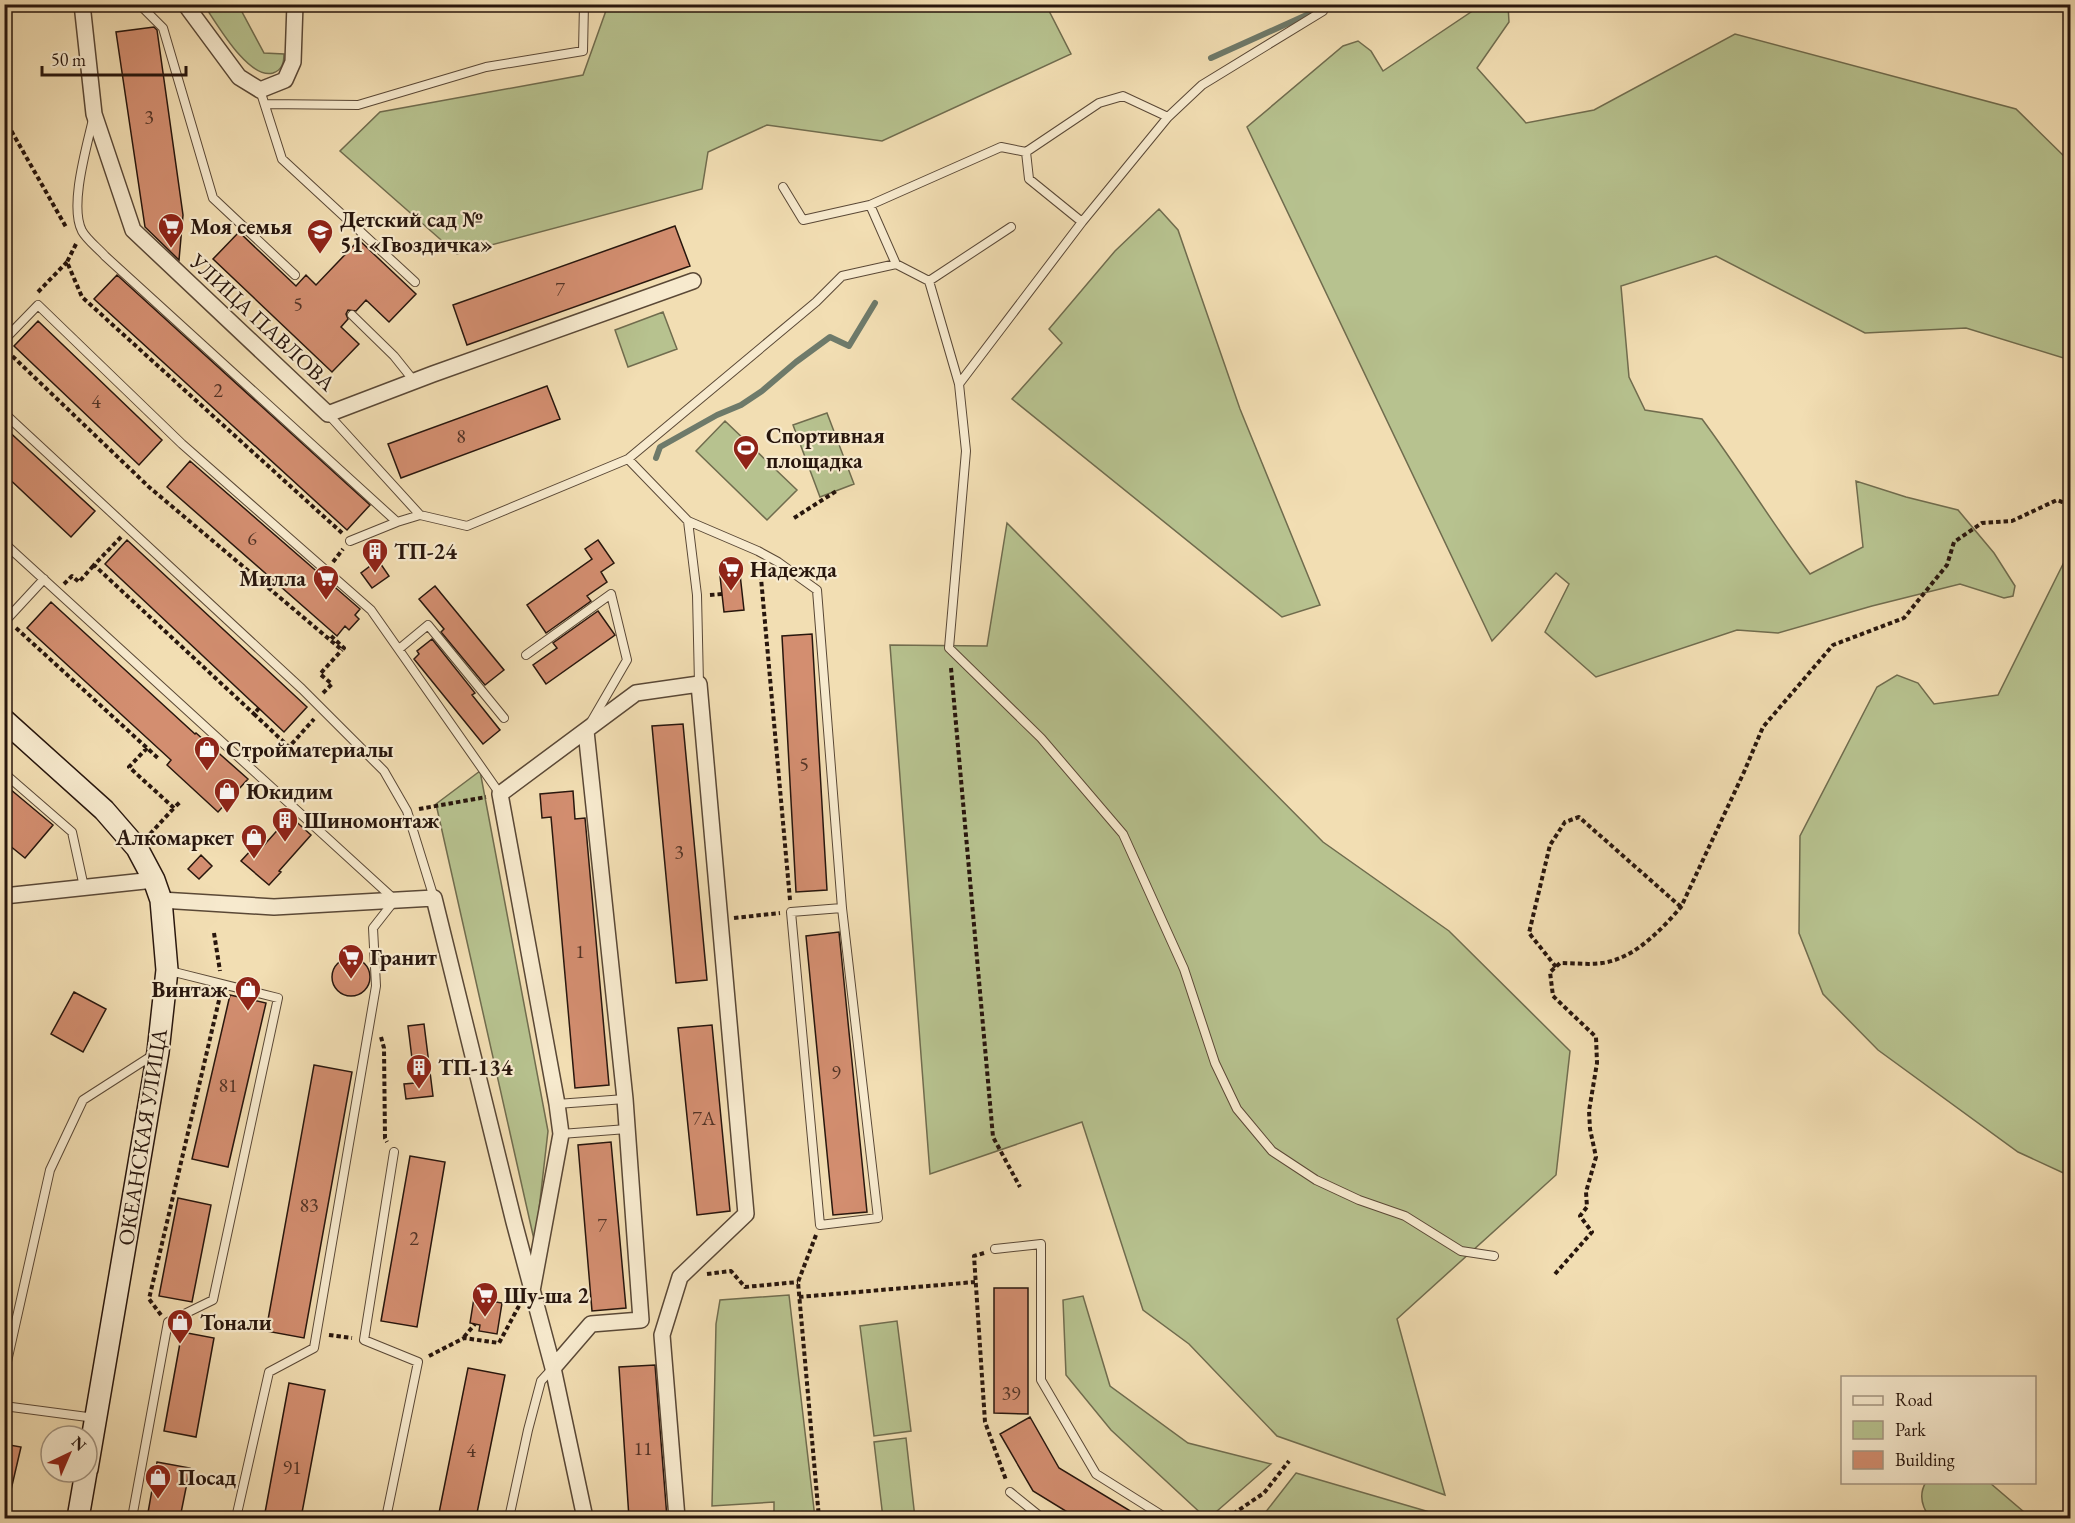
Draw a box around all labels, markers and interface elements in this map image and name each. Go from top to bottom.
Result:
scale bar [42,39,186,77]
text: 50 m [51,48,86,71]
house number: 3 [144,104,154,130]
place label: Детский сад № 51 «Гвоздичка» [340,205,493,259]
supermarket icon: Моя семья [156,211,186,249]
place label: Моя семья [190,212,292,241]
school or university icon: Детский сад № 51 «Гвоздичка» [305,217,335,255]
street label: УЛИЦА ПАВЛОВА [183,247,342,398]
house number: 7 [555,276,565,302]
house number: 5 [293,291,303,317]
house number: 2 [213,377,223,403]
house number: 4 [91,388,101,414]
place label: Спортивная площадка [766,421,885,475]
house number: 8 [456,423,466,449]
sports icon: Спортивная площадка [731,433,761,471]
house number: 6 [247,525,257,551]
building icon: ТП-24 [360,536,390,574]
place label: ТП-24 [394,537,457,566]
supermarket icon: Надежда [716,554,746,592]
place label: Надежда [750,555,837,584]
supermarket icon: Милла [311,563,341,601]
place label: Милла [239,564,306,593]
shop icon: Стройматериалы [192,734,222,772]
place label: Стройматериалы [226,735,394,764]
house number: 5 [799,751,809,777]
shop icon: Юкидим [212,776,242,814]
place label: Юкидим [246,777,333,806]
building icon: Шиномонтаж [270,805,300,843]
place label: Шиномонтаж [304,806,440,835]
shop icon: Алкомаркет [239,822,269,860]
place label: Алкомаркет [115,823,234,852]
house number: 3 [674,839,684,865]
house number: 1 [575,938,585,964]
supermarket icon: Гранит [336,942,366,980]
place label: Гранит [370,943,437,972]
shop icon: Винтаж [233,974,263,1012]
place label: Винтаж [151,975,228,1004]
street label: ОКЕАНСКАЯ УЛИЦА [111,1026,174,1248]
building icon: ТП-134 [404,1052,434,1090]
place label: ТП-134 [438,1053,513,1082]
house number: 9 [831,1059,841,1085]
house number: 81 [218,1072,238,1098]
house number: 7А [692,1105,716,1131]
house number: 83 [299,1192,319,1218]
house number: 7 [597,1212,607,1238]
house number: 2 [409,1225,419,1251]
supermarket icon: Шу-ша 2 [470,1280,500,1318]
place label: Шу-ша 2 [504,1281,589,1310]
shop icon: Тонали [165,1307,195,1345]
place label: Тонали [200,1308,272,1337]
legend [1841,1376,2036,1484]
house number: 39 [1001,1380,1021,1406]
text: Road [1895,1388,1934,1411]
text: Park [1895,1418,1926,1441]
north arrow [39,1424,99,1484]
text: N [67,1432,91,1456]
house number: 11 [633,1435,653,1461]
house number: 4 [466,1437,476,1463]
text: Building [1895,1448,1955,1471]
house number: 91 [282,1454,302,1480]
shop icon: Посад [143,1462,173,1500]
place label: Посад [178,1463,237,1492]

